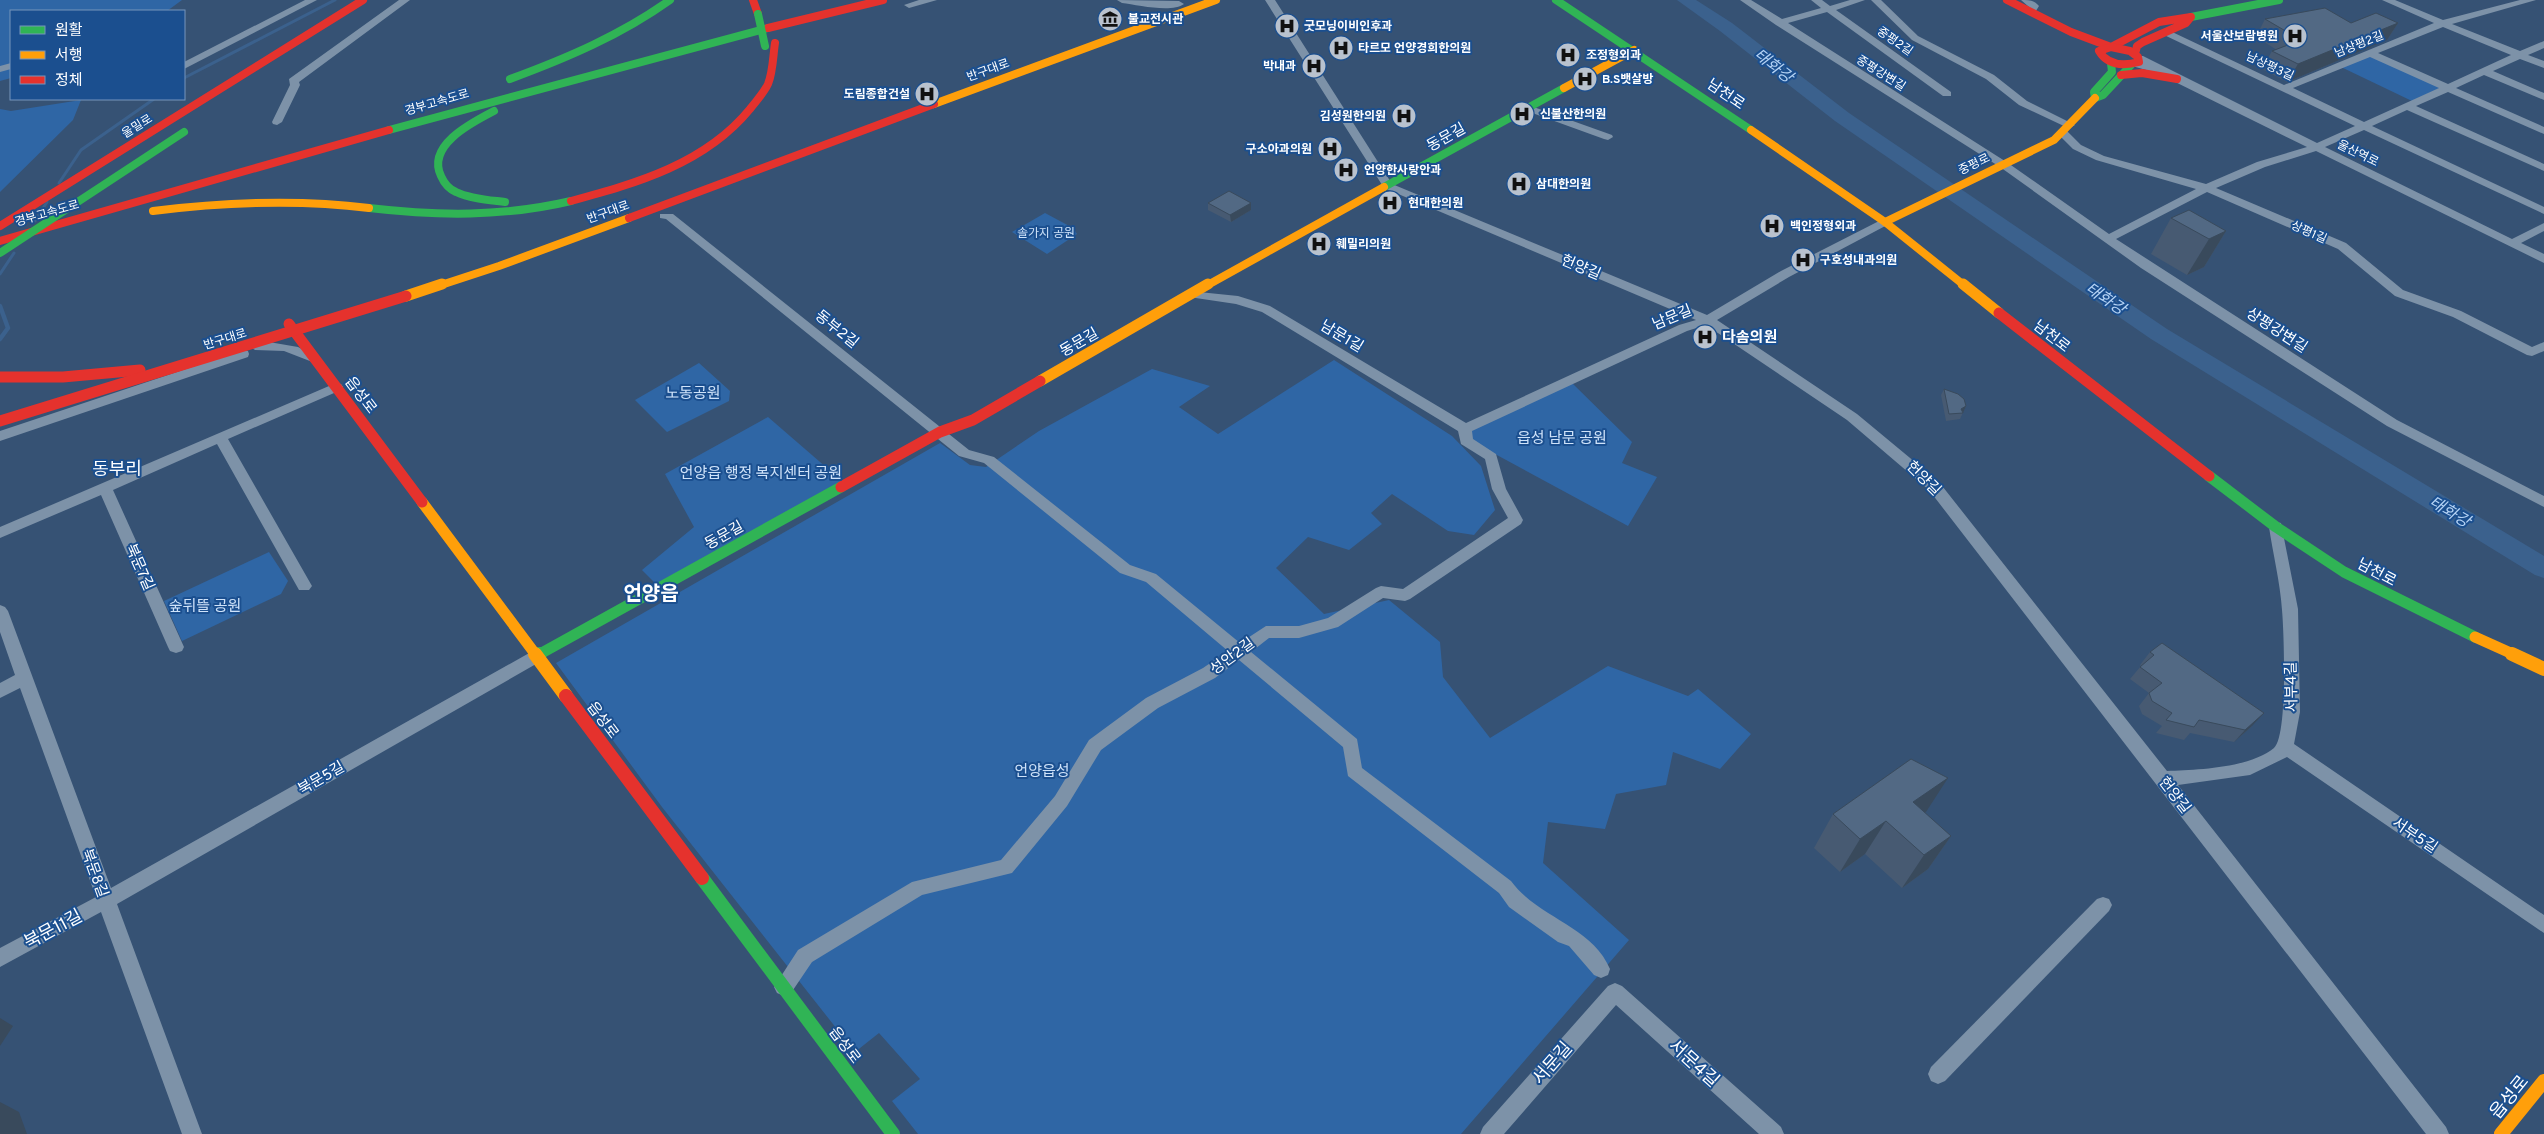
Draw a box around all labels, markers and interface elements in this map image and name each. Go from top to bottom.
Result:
museum icon: 불교전시관 [1097,6,1123,32]
legend [10,10,185,100]
place label: 불교전시관 [1128,12,1183,28]
hospital icon: 굿모닝이비인후과 [1274,13,1300,39]
place label: 굿모닝이비인후과 [1304,19,1392,35]
text: 원활 [55,22,83,41]
hospital icon: 서울산보람병원 [2282,23,2308,49]
street label: 중평2길 [1873,24,1916,60]
street label: 남상평2길 [2332,28,2386,62]
place label: 서울산보람병원 [2201,29,2278,45]
hospital icon: 타르모 언양경희한의원 [1328,35,1354,61]
place label: 타르모 언양경희한의원 [1358,41,1471,57]
hospital icon: 조정형외과 [1555,42,1581,68]
water label: 태화강 [1749,45,1798,89]
text: 서행 [55,47,83,66]
place label: 조정형외과 [1586,48,1641,64]
street label: 남상평3길 [2243,49,2296,85]
street label: 중평강변길 [1853,52,1908,95]
hospital icon: 박내과 [1301,53,1327,79]
street label: 반구대로 [965,56,1012,86]
place label: 박내과 [1263,59,1296,75]
hospital icon: B.S뱃살방 [1572,66,1598,92]
text: 정체 [55,72,83,91]
place label: B.S뱃살방 [1602,72,1653,88]
street label: 남천로 [1703,75,1748,115]
hospital icon: 도림종합건설 [914,81,940,107]
street label: 경부고속도로 [403,86,471,120]
place label: 도림종합건설 [844,87,910,103]
hospital icon: 신불산한의원 [1509,101,1535,127]
hospital icon: 김성원한의원 [1391,103,1417,129]
place label: 신불산한의원 [1540,107,1606,123]
place label: 김성원한의원 [1320,109,1386,125]
street label: 울밀로 [119,111,156,142]
street label: 동문길 [1424,120,1469,157]
hospital icon: 구소아과의원 [1317,136,1343,162]
street label: 울산역로 [2334,137,2381,171]
place label: 구소아과의원 [1246,142,1312,158]
street label: 중평로 [1956,150,1993,179]
hospital icon: 언양한사랑안과 [1333,157,1359,183]
place label: 언양한사랑안과 [1364,163,1441,179]
hospital icon: 삼대한의원 [1506,171,1532,197]
place label: 삼대한의원 [1536,177,1591,193]
hospital icon: 현대한의원 [1377,190,1403,216]
place label: 현대한의원 [1408,196,1463,212]
street label: 경부고속도로 [13,197,81,231]
street label: 반구대로 [585,198,632,228]
hospital icon: 백인정형외과 [1759,213,1785,239]
street label: 상평1길 [2288,218,2329,248]
place label: 백인정형외과 [1790,219,1856,235]
park label: 솔가지 공원 [1017,226,1075,242]
hospital icon: 훼밀리의원 [1306,231,1332,257]
place label: 훼밀리의원 [1336,237,1391,253]
hospital icon: 구호성내과의원 [1790,247,1816,273]
street label: 헌양길 [1558,251,1604,285]
place label: 구호성내과의원 [1820,253,1897,269]
water label: 태화강 [2081,279,2131,322]
street label: 남문길 [1650,302,1695,335]
street label: 상평강변길 [2242,304,2310,358]
street label: 동부2길 [810,307,862,353]
street label: 남천로 [2029,316,2074,357]
street label: 남문1길 [1316,317,1366,358]
hospital icon: 다솜의원 [1692,324,1718,350]
street label: 동문길 [1057,325,1102,362]
street label: 반구대로 [202,326,249,354]
place label: 다솜의원 [1722,329,1777,348]
street label: 읍성로 [340,374,380,418]
park label: 노동공원 [665,385,721,404]
park label: 읍성 남문 공원 [1517,430,1607,449]
street label: 헌양길 [1902,457,1945,500]
district label: 동부리 [92,459,142,482]
park label: 언양읍 행정 복지센터 공원 [680,465,842,484]
water label: 태화강 [2425,493,2475,534]
street label: 동문길 [702,518,747,555]
street label: 북문7길 [120,541,157,594]
street label: 남천로 [2354,554,2400,591]
district label: 언양읍 [623,582,679,608]
park label: 숲뒤뜰 공원 [169,598,241,617]
street label: 성안2길 [1207,635,1259,680]
street label: 서부4길 [2283,661,2302,712]
street label: 읍성로 [582,699,622,743]
street label: 북문5길 [295,758,348,800]
park label: 언양읍성 [1014,763,1070,782]
street label: 헌양길 [2154,773,2195,818]
street label: 서부5길 [2388,814,2440,858]
street label: 북문8길 [76,846,111,901]
street label: 북문11길 [20,905,87,955]
street label: 읍성로 [824,1024,864,1068]
street label: 서문4길 [1663,1035,1723,1093]
street label: 서문길 [1528,1038,1578,1090]
street label: 읍성로 [2486,1071,2535,1124]

